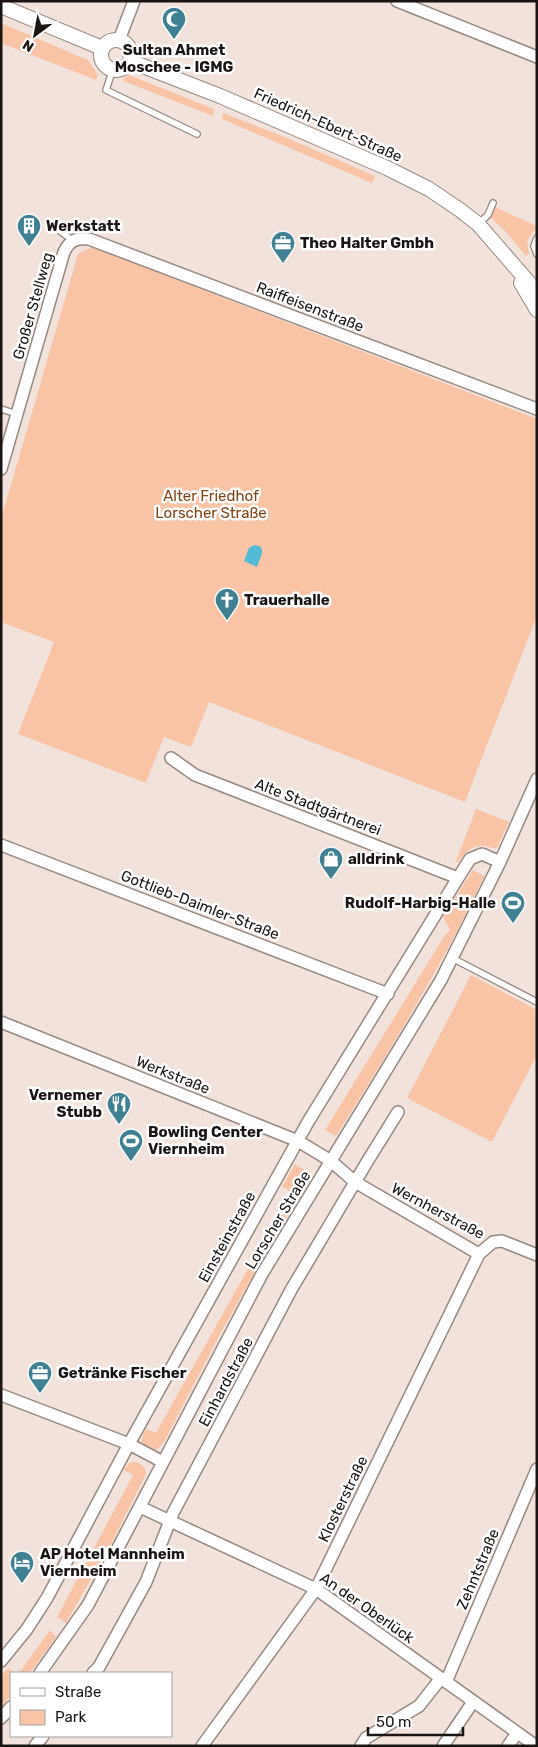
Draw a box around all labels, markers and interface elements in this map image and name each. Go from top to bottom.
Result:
mosque icon: Sultan Ahmet Moschee - IGMG [161,6,187,40]
north arrow [10,10,60,60]
text: N [20,36,37,55]
place label: Sultan Ahmet Moschee - IGMG [115,41,234,76]
street label: Friedrich-Ebert-Straße [251,84,405,166]
building icon: Werkstatt [16,213,42,247]
place label: Werkstatt [46,217,121,235]
office icon: Theo Halter Gmbh [270,230,296,264]
place label: Theo Halter Gmbh [300,234,434,252]
street label: Großer Stellweg [9,250,57,362]
street label: Raiffeisenstraße [254,278,366,336]
park label: Alter Friedhof Lorscher Straße [155,487,267,522]
church icon: Trauerhalle [214,587,240,621]
place label: Trauerhalle [244,591,330,609]
street label: Alte Stadtgärtnerei [252,775,384,839]
shop icon: alldrink [318,846,344,880]
place label: alldrink [348,850,405,868]
street label: Gottlieb-Daimler-Straße [118,866,282,944]
sports icon: Rudolf-Harbig-Halle [500,890,526,924]
place label: Rudolf-Harbig-Halle [345,894,496,912]
street label: Werkstraße [133,1052,213,1098]
place label: Vernemer Stubb [29,1086,102,1121]
restaurant icon: Vernemer Stubb [106,1091,132,1125]
place label: Bowling Center Viernheim [148,1123,263,1158]
sports icon: Bowling Center Viernheim [118,1128,144,1162]
street label: Lorscher Straße [242,1168,314,1272]
street label: Wernherstraße [388,1179,488,1243]
street label: Einsteinstraße [195,1188,259,1286]
street label: Einhardstraße [195,1334,257,1430]
office icon: Getränke Fischer [27,1360,53,1394]
place label: Getränke Fischer [58,1364,187,1382]
street label: Klosterstraße [314,1453,372,1545]
street label: Zehntstraße [453,1526,503,1612]
place label: AP Hotel Mannheim Viernheim [40,1545,185,1580]
hotel icon: AP Hotel Mannheim Viernheim [9,1550,35,1584]
street label: An der Oberlück [316,1569,418,1647]
legend [10,1672,172,1737]
text: Straße [55,1683,101,1701]
scale bar [368,1704,463,1736]
text: Park [55,1708,86,1726]
text: 50 m [376,1713,411,1731]

